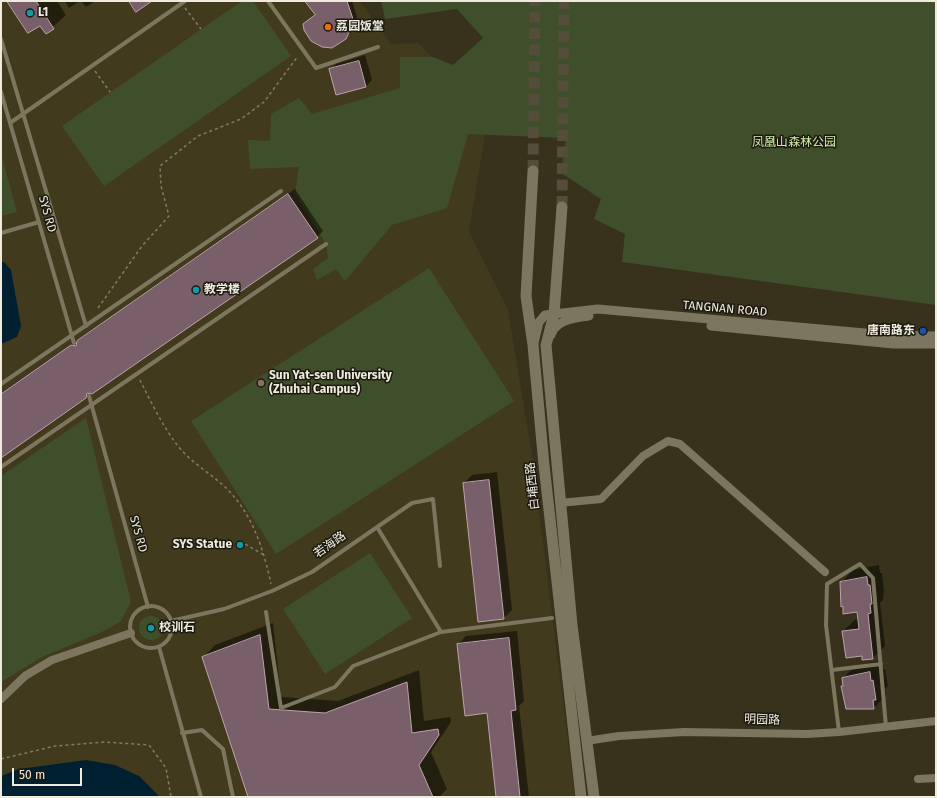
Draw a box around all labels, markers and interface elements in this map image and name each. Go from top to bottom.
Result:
place label: L1 [38,6,48,20]
marker: L1 [25,8,35,18]
place label: 荔园饭堂 [336,20,384,34]
marker: 荔园饭堂 [323,22,333,32]
park label: 凤凰山森林公园 [752,136,836,150]
street label: SYS RD [35,194,59,234]
place label: 教学楼 [204,283,240,297]
marker: 教学楼 [191,285,201,295]
street label: TANGNAN ROAD [682,298,768,320]
place label: 唐南路东 [867,324,915,338]
marker: 唐南路东 [918,326,928,336]
place label: Sun Yat-sen University (Zhuhai Campus) [269,369,392,397]
marker: Sun Yat-sen University (Zhuhai Campus) [256,378,266,388]
street label: 白埔西路 [523,461,543,511]
street label: SYS RD [126,514,150,554]
street label: 若海路 [311,529,349,561]
place label: SYS Statue [173,538,232,552]
marker: SYS Statue [235,540,245,550]
place label: 校训石 [159,621,195,635]
marker: 校训石 [146,623,156,633]
street label: 明园路 [744,712,780,728]
scale bar [14,760,84,786]
text: 50 m [19,768,45,782]

